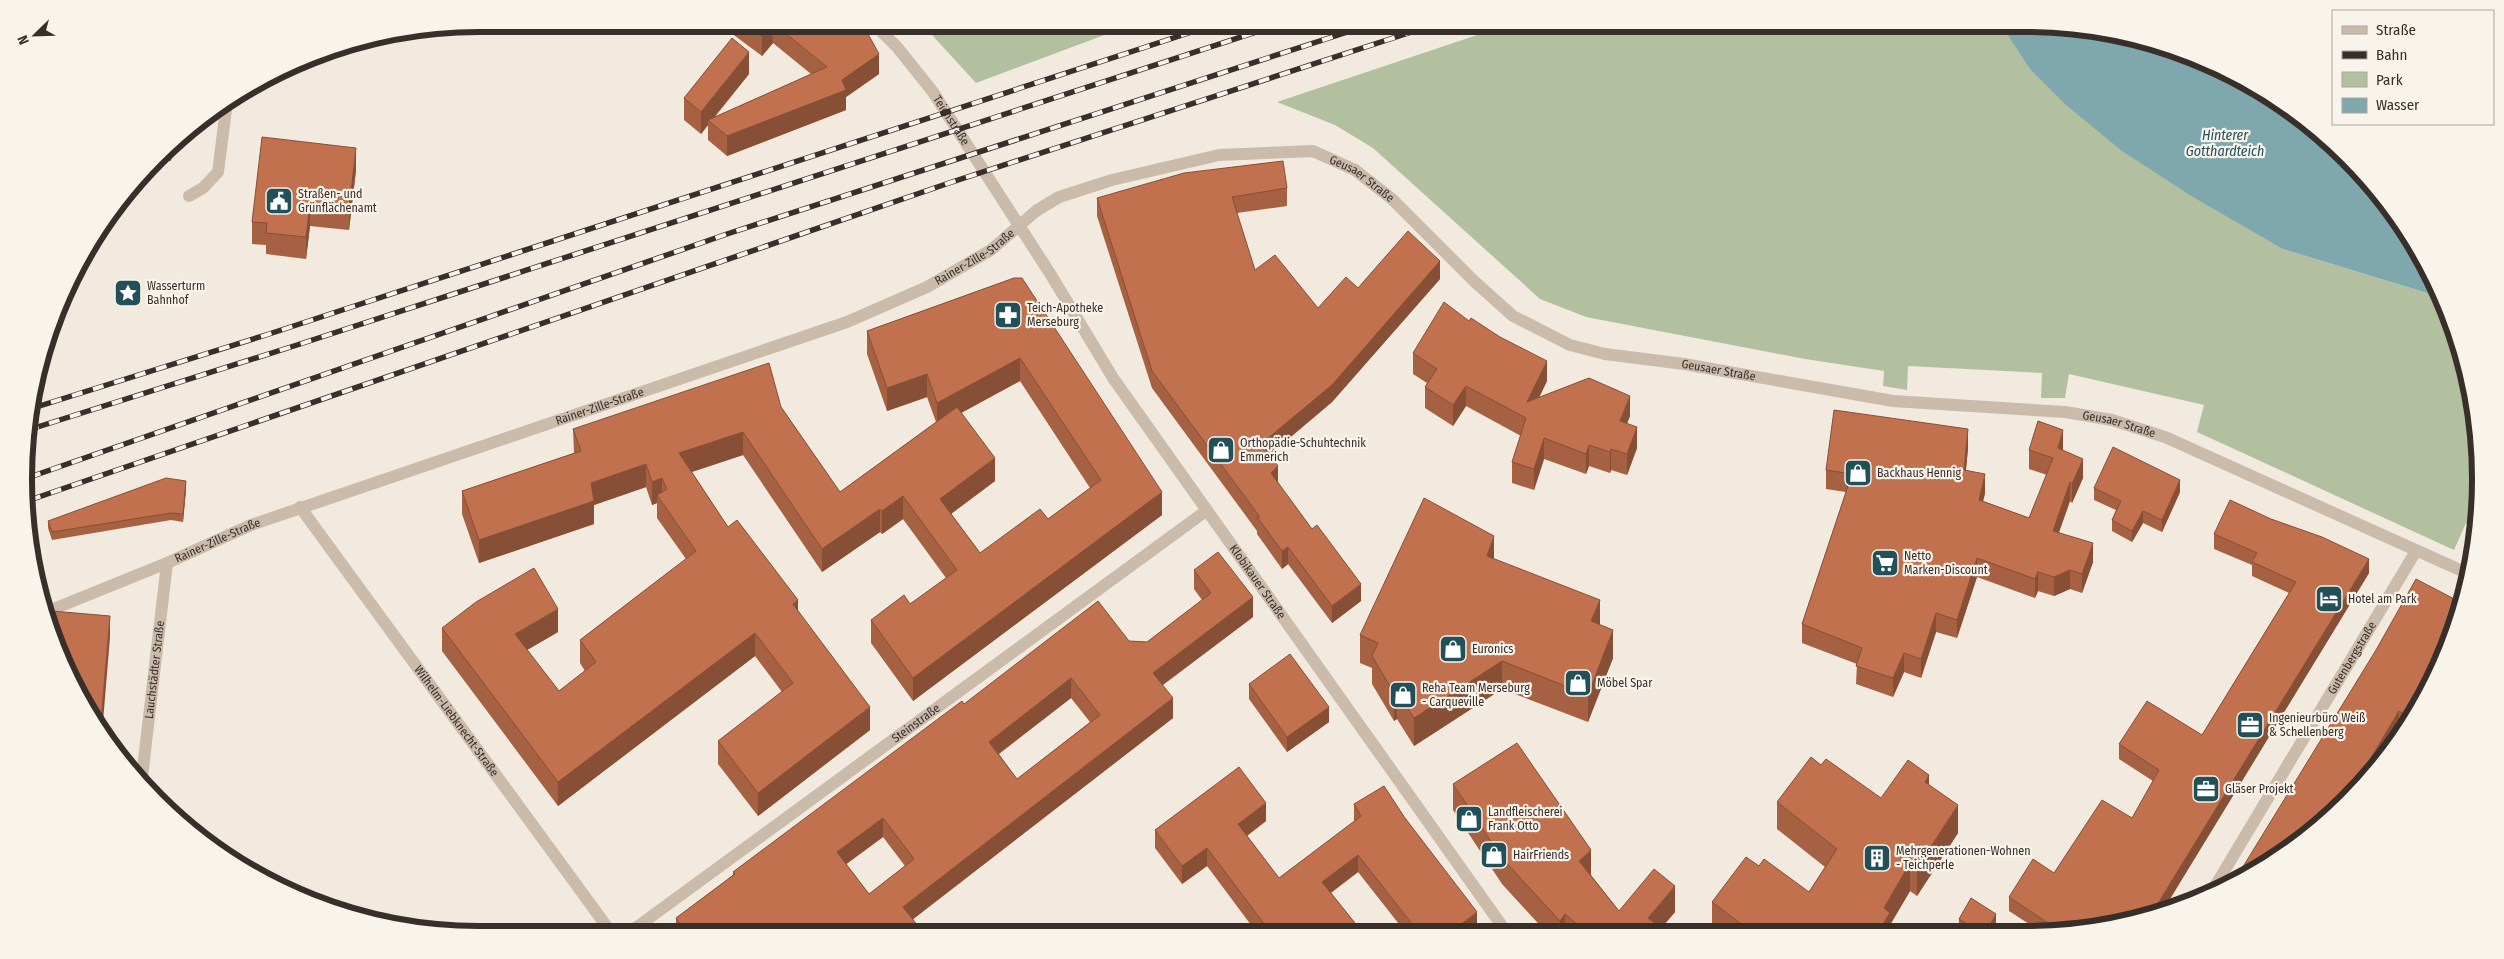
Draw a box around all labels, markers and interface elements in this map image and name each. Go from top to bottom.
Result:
north arrow [10,10,60,60]
legend [2332,10,2494,125]
text: Straße [2376,21,2416,39]
text: N [14,33,33,47]
text: Bahn [2376,46,2407,64]
text: Park [2376,71,2403,89]
street label: Teichstraße [930,93,973,148]
text: Wasser [2376,96,2420,114]
water label: Hinterer Gotthardteich [2186,127,2264,160]
street label: Geusaer Straße [1327,152,1397,205]
public building icon: Straßen- und Grünflächenamt [264,186,294,216]
place label: Straßen- und Grünflächenamt [298,187,377,215]
street label: Rainer-Zille-Straße [932,226,1017,288]
place icon: Wasserturm Bahnhof [113,278,143,308]
place label: Wasserturm Bahnhof [147,279,205,307]
pharmacy icon: Teich-Apotheke Merseburg [993,300,1023,330]
place label: Teich-Apotheke Merseburg [1027,301,1103,329]
street label: Geusaer Straße [1680,357,1757,384]
street label: Rainer-Zille-Straße [554,385,646,428]
street label: Geusaer Straße [2082,408,2157,441]
shop icon: Orthopädie-Schuhtechnik Emmerich [1206,435,1236,465]
place label: Orthopädie-Schuhtechnik Emmerich [1240,436,1366,464]
shop icon: Backhaus Hennig [1843,458,1873,488]
place label: Backhaus Hennig [1877,466,1961,480]
street label: Rainer-Zille-Straße [173,515,262,566]
street label: Klobikauer Straße [1227,542,1289,622]
supermarket icon: Netto Marken-Discount [1870,548,1900,578]
place label: Netto Marken-Discount [1904,549,1988,577]
hotel icon: Hotel am Park [2314,584,2344,614]
place label: Hotel am Park [2348,592,2417,606]
street label: Gutenbergstraße [2325,619,2379,697]
street label: Lauchstädter Straße [142,620,167,720]
shop icon: Euronics [1438,634,1468,664]
place label: Euronics [1472,642,1514,656]
street label: Wilhelm-Liebknecht-Straße [411,663,502,779]
shop icon: Möbel Spar [1563,668,1593,698]
place label: Möbel Spar [1597,676,1653,690]
shop icon: Reha Team Merseburg - Carqueville [1388,680,1418,710]
place label: Reha Team Merseburg - Carqueville [1422,681,1530,709]
street label: Steinstraße [889,701,943,745]
office icon: Ingenieurbüro Weiß & Schellenberg [2235,710,2265,740]
place label: Ingenieurbüro Weiß & Schellenberg [2269,711,2366,739]
office icon: Gläser Projekt [2191,774,2221,804]
place label: Gläser Projekt [2225,782,2294,796]
shop icon: Landfleischerei Frank Otto [1454,804,1484,834]
place label: Landfleischerei Frank Otto [1488,805,1563,833]
shop icon: HairFriends [1479,840,1509,870]
building icon: Mehrgenerationen-Wohnen - Teichperle [1862,843,1892,873]
place label: Mehrgenerationen-Wohnen - Teichperle [1896,844,2030,872]
place label: HairFriends [1513,848,1569,862]

